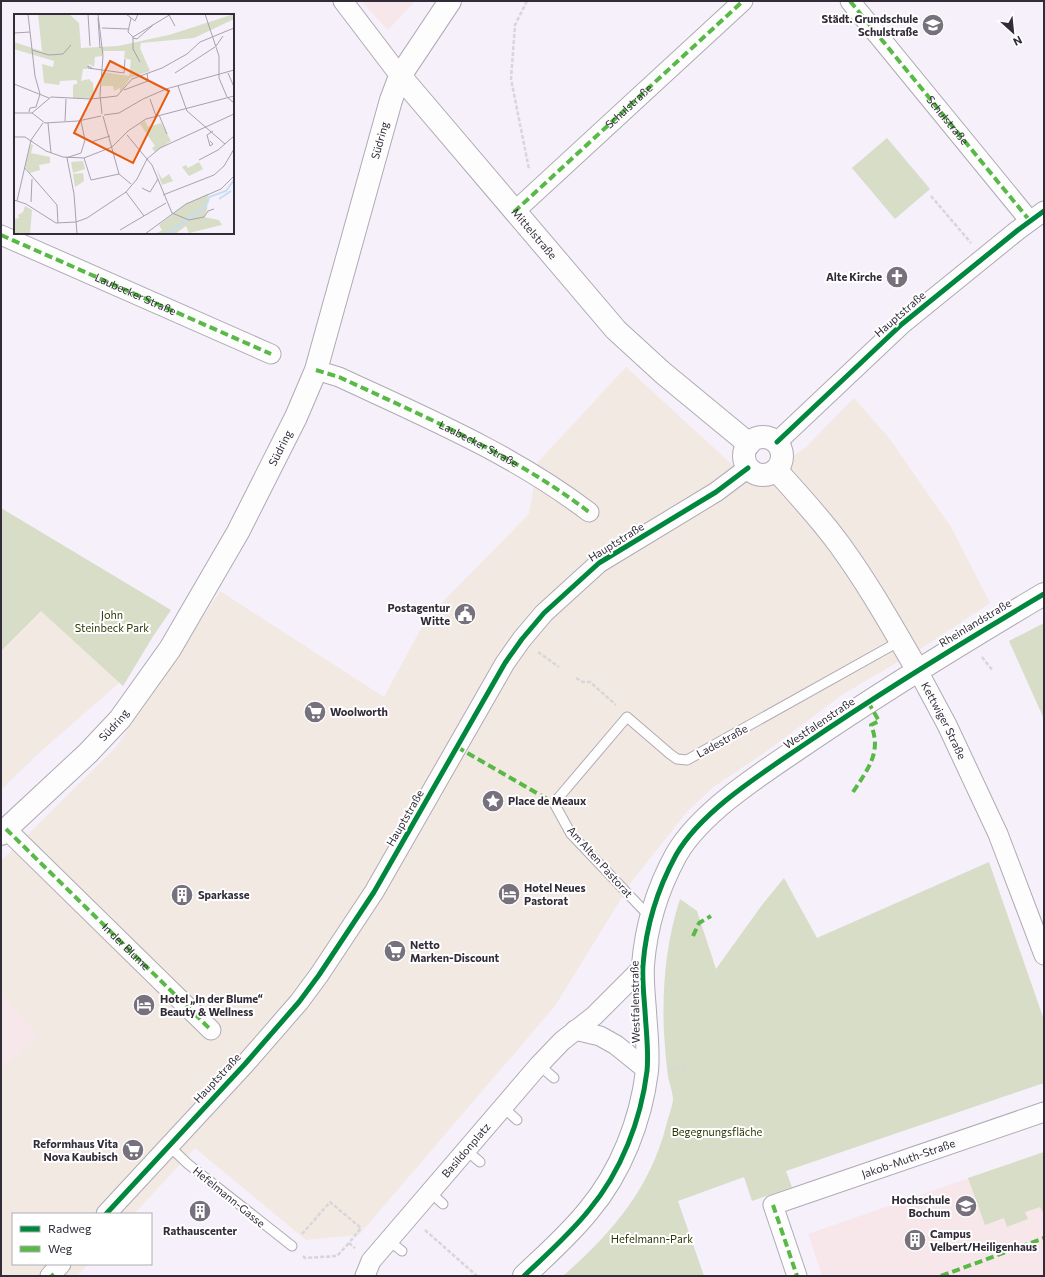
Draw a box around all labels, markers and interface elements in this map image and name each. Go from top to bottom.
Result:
place label: Städt. Grundschule Schulstraße [822,12,918,38]
school or university icon: Städt. Grundschule Schulstraße [920,12,946,38]
north arrow [993,12,1033,52]
inset map [14,14,234,234]
text: N [1011,34,1024,49]
street label: Schulstraße [602,81,655,131]
street label: Schulstraße [924,93,972,147]
street label: Südring [368,120,391,161]
street label: Mittelstraße [509,205,560,262]
church icon: Alte Kirche [884,264,910,290]
street label: Laubecker Straße [93,270,179,317]
place label: Alte Kirche [826,270,882,283]
street label: Hauptstraße [872,288,928,339]
street label: Laubecker Straße [437,418,521,470]
street label: Südring [265,428,294,468]
street label: Hauptstraße [586,519,646,564]
street label: Rheinlandstraße [936,596,1013,649]
place label: Postagentur Witte [387,601,450,627]
public building icon: Postagentur Witte [452,601,478,627]
park label: John Steinbeck Park [75,608,149,634]
street label: Kettwiger Straße [919,680,969,761]
street label: Westfalenstraße [781,694,857,751]
supermarket icon: Woolworth [302,699,328,725]
place label: Woolworth [330,705,388,718]
street label: Südring [96,706,131,743]
street label: Ladestraße [694,721,750,760]
street label: Hauptstraße [383,787,426,848]
place icon: Place de Meaux [480,788,506,814]
place label: Place de Meaux [508,794,587,807]
street label: Am Alten Pastorat [565,823,636,900]
hotel icon: Hotel Neues Pastorat [496,881,522,907]
place label: Hotel Neues Pastorat [524,881,586,907]
building icon: Sparkasse [169,882,195,908]
place label: Sparkasse [198,888,250,901]
street label: In der Blume [100,920,153,973]
supermarket icon: Netto Marken-Discount [382,938,408,964]
place label: Netto Marken-Discount [410,938,499,964]
street label: Westfalenstraße [627,960,642,1043]
hotel icon: Hotel „In der Blume“ Beauty & Wellness [131,992,157,1018]
place label: Hotel „In der Blume“ Beauty & Wellness [160,992,263,1018]
street label: Hauptstraße [190,1050,243,1105]
street label: Basildonplatz [439,1120,493,1180]
park label: Begegnungsfläche [672,1125,763,1138]
street label: Jakob-Muth-Straße [860,1136,957,1181]
place label: Reformhaus Vita Nova Kaubisch [33,1137,118,1163]
supermarket icon: Reformhaus Vita Nova Kaubisch [120,1137,146,1163]
street label: Hefelmann-Gasse [191,1164,268,1230]
place label: Hochschule Bochum [892,1193,950,1219]
school or university icon: Hochschule Bochum [953,1193,979,1219]
building icon: Rathauscenter [187,1198,213,1224]
legend [12,1213,152,1265]
text: Radweg [48,1221,92,1235]
place label: Rathauscenter [163,1224,237,1237]
building icon: Campus Velbert/Heiligenhaus [902,1227,928,1253]
place label: Campus Velbert/Heiligenhaus [930,1227,1037,1253]
park label: Hefelmann-Park [611,1232,693,1245]
text: Weg [48,1241,73,1255]

